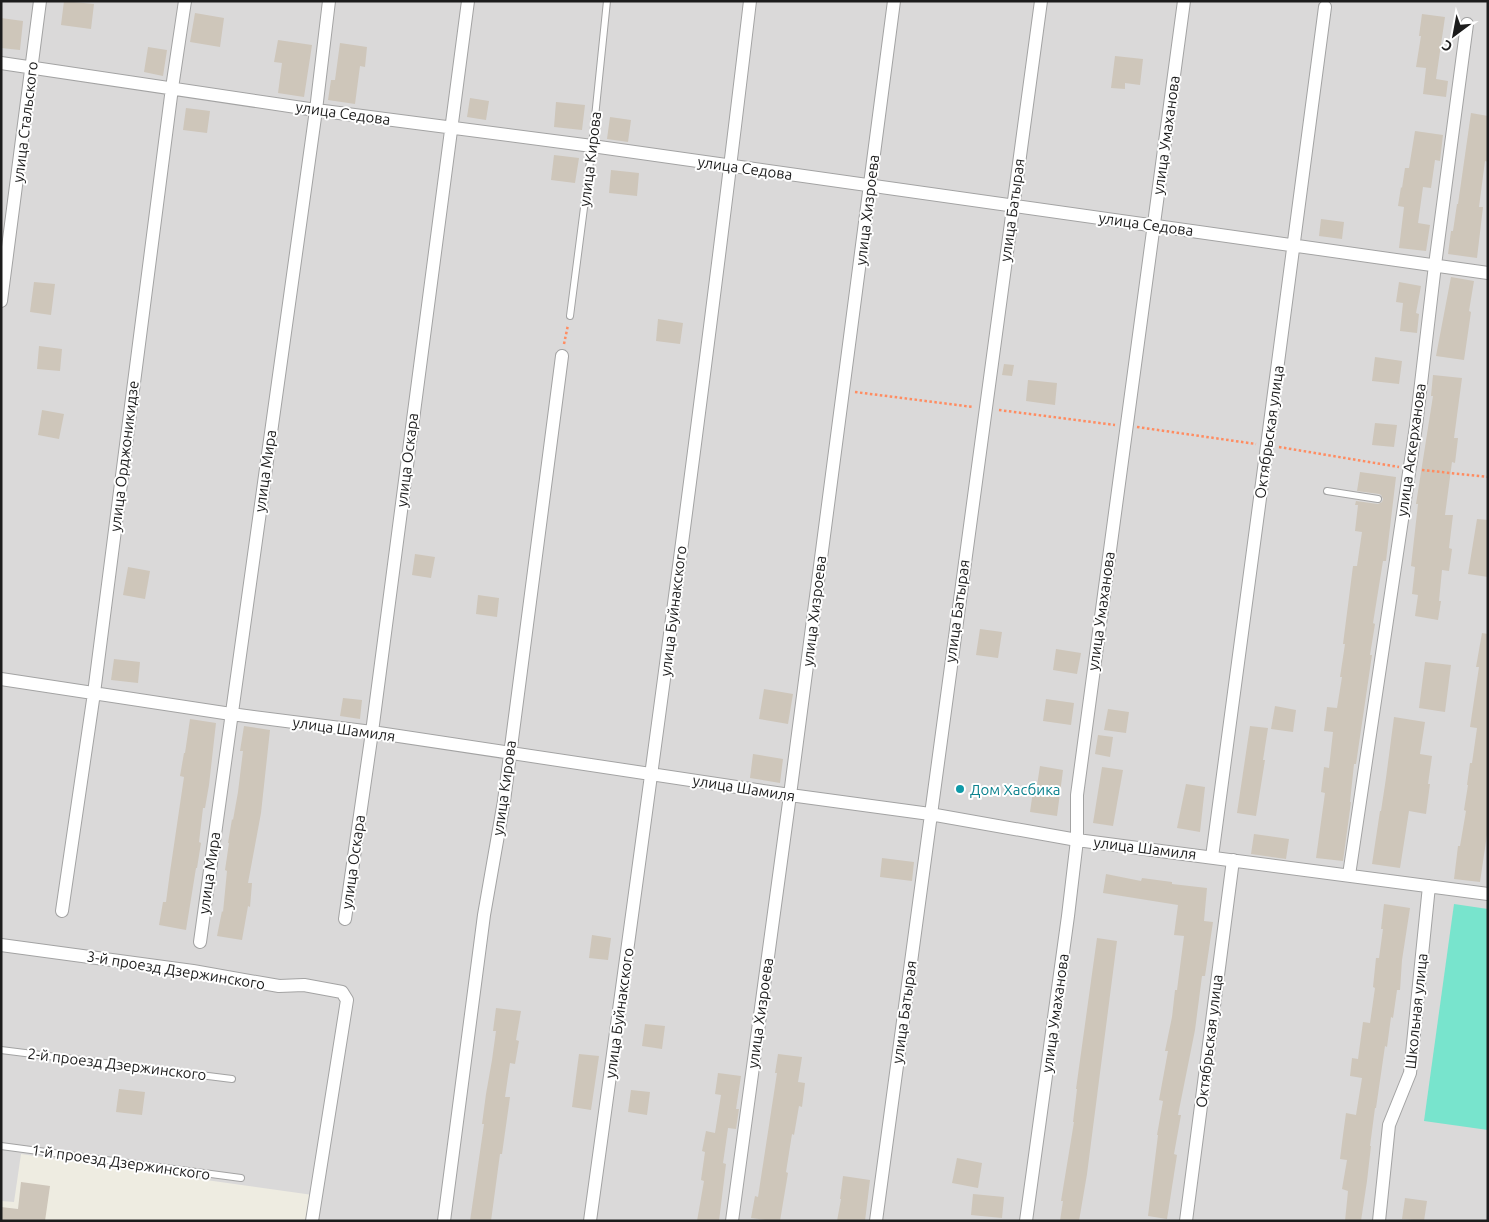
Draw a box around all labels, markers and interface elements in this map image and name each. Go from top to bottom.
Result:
north arrow [1429,10,1479,60]
text: С [1439,37,1455,55]
street label: улица Стальского [9,60,41,184]
street label: улица Умаханова [1149,74,1183,196]
street label: улица Седова [295,98,391,128]
street label: улица Кирова [576,110,604,208]
street label: улица Седова [697,153,793,183]
street label: улица Хизроева [852,154,882,266]
street label: улица Батырая [996,157,1028,263]
street label: улица Седова [1098,209,1194,239]
street label: Октябрьская улица [1251,364,1287,500]
street label: улица Орджоникидзе [106,379,142,533]
street label: улица Аскерханова [1393,382,1429,518]
street label: улица Оскара [393,412,421,508]
street label: улица Мира [251,429,279,513]
street label: улица Буйнакского [657,545,689,677]
street label: улица Умаханова [1084,550,1118,672]
street label: улица Хизроева [799,555,829,667]
street label: улица Батырая [941,558,973,664]
street label: улица Шамиля [292,713,396,745]
street label: улица Кирова [489,739,519,837]
street label: улица Шамиля [692,772,796,804]
place label: Дом Хасбика [970,781,1061,798]
marker: Дом Хасбика [954,783,966,795]
street label: улица Оскара [338,814,368,910]
street label: улица Мира [195,831,223,915]
street label: улица Шамиля [1093,833,1197,863]
street label: улица Буйнакского [601,947,637,1079]
street label: 3-й проезд Дзержинского [86,948,266,992]
street label: улица Умаханова [1038,952,1072,1074]
street label: Школьная улица [1401,952,1431,1070]
street label: улица Хизроева [744,957,776,1069]
street label: улица Батырая [888,959,920,1065]
street label: Октябрьская улица [1192,973,1226,1109]
street label: 2-й проезд Дзержинского [27,1045,207,1083]
street label: 1-й проезд Дзержинского [31,1141,211,1183]

